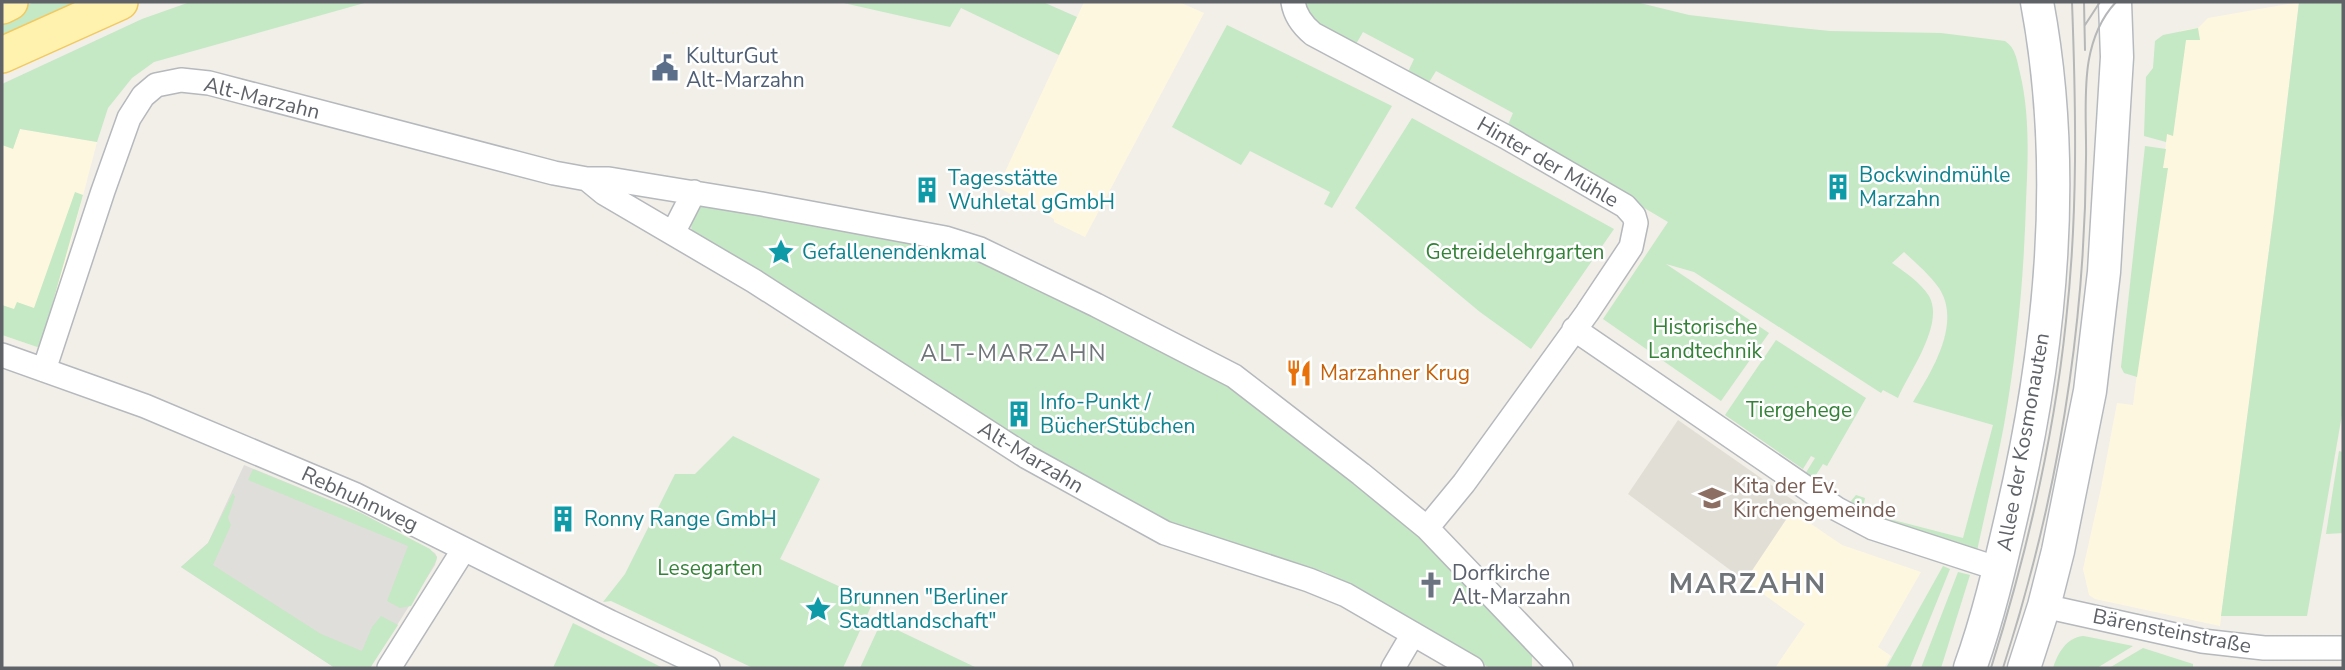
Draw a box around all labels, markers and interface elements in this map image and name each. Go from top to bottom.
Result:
place label: KulturGut Alt-Marzahn [686,42,805,94]
public building icon: KulturGut Alt-Marzahn [650,53,680,83]
street label: Alt-Marzahn [201,70,323,126]
street label: Hinter der Mühle [1472,110,1624,214]
place label: Bockwindmühle Marzahn [1859,161,2010,213]
place label: Tagesstätte Wuhletal gGmbH [948,164,1115,216]
building icon: Bockwindmühle Marzahn [1823,172,1853,202]
building icon: Tagesstätte Wuhletal gGmbH [912,175,942,205]
place icon: Gefallenendenkmal [766,237,796,267]
place label: Gefallenendenkmal [802,238,987,266]
park label: Getreidelehrgarten [1425,238,1605,266]
park label: Historische Landtechnik [1648,313,1763,365]
street label: Allee der Kosmonauten [1990,331,2056,553]
district label: ALT-MARZAHN [920,338,1108,369]
restaurant icon: Marzahner Krug [1284,358,1314,388]
place label: Marzahner Krug [1320,359,1470,387]
place label: Info-Punkt / BücherStübchen [1040,388,1195,440]
park label: Tiergehege [1746,396,1852,424]
building icon: Info-Punkt / BücherStübchen [1004,399,1034,429]
street label: Alt-Marzahn [973,414,1089,500]
street label: Rebhuhnweg [297,460,423,538]
place label: Kita der Ev. Kirchengemeinde [1733,472,1896,524]
school or university icon: Kita der Ev. Kirchengemeinde [1697,483,1727,513]
building icon: Ronny Range GmbH [548,504,578,534]
place label: Ronny Range GmbH [584,505,777,533]
park label: Lesegarten [657,554,763,582]
place label: Dorfkirche Alt-Marzahn [1452,559,1571,611]
district label: MARZAHN [1669,565,1827,603]
church icon: Dorfkirche Alt-Marzahn [1416,570,1446,600]
place label: Brunnen "Berliner Stadtlandschaft" [839,583,1008,635]
place icon: Brunnen "Berliner Stadtlandschaft" [803,594,833,624]
street label: Bärensteinstraße [2090,602,2254,660]

